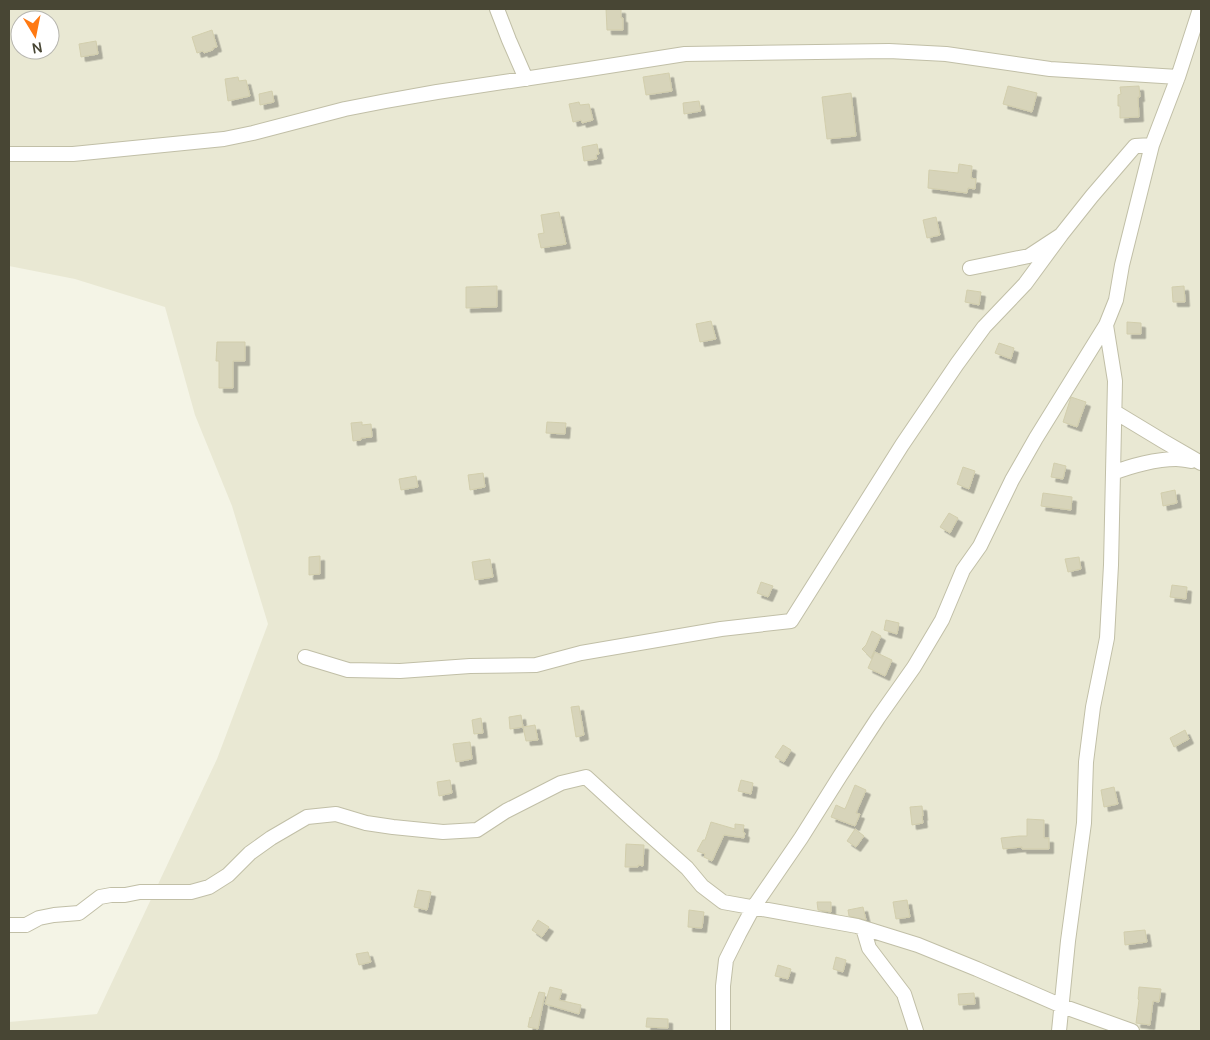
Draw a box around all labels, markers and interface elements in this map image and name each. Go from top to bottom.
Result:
north arrow [10,10,60,60]
text: N [31,38,44,59]

